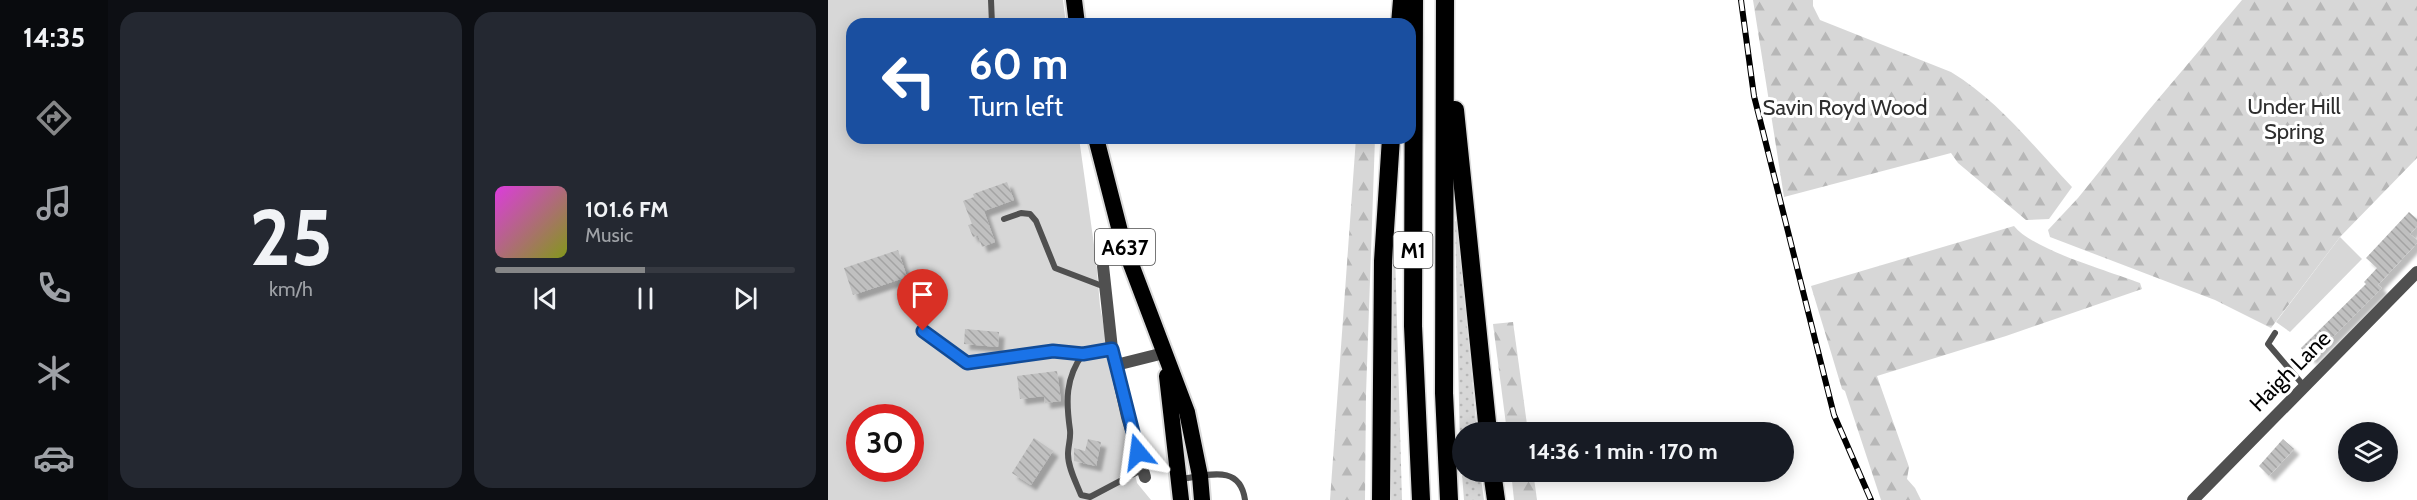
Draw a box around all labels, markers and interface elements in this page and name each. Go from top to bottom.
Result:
text: 14:35 [23,21,85,54]
text: 60 m [969,38,1068,90]
icon: left [870,42,948,120]
text: Turn left [969,90,1063,123]
park label: Under Hill Spring [2247,93,2342,145]
park label: Savin Royd Wood [1763,94,1927,121]
icon: directions [33,97,75,139]
icon: music [33,182,75,224]
text: 25 [249,190,333,285]
text: 101.6 FM [585,196,669,223]
text: Music [585,223,633,247]
road number: A637 [1095,229,1155,265]
road number: M1 [1394,232,1432,268]
icon: phone [33,267,75,309]
pin [897,269,948,331]
text: km/h [269,277,313,301]
icon: arrive [906,278,939,311]
icon: previous [529,282,562,315]
icon: pause [629,282,662,315]
icon: next [729,282,762,315]
street label: Haigh Lane [2244,325,2336,417]
icon: climate [33,352,75,394]
speed limit sign: 30 [846,404,924,482]
position arrow [1106,420,1170,484]
map controls [2338,422,2398,482]
button: layers [2338,422,2398,482]
icon: car [33,437,75,479]
text: 14:36 · 1 min · 170 m [1528,438,1718,465]

